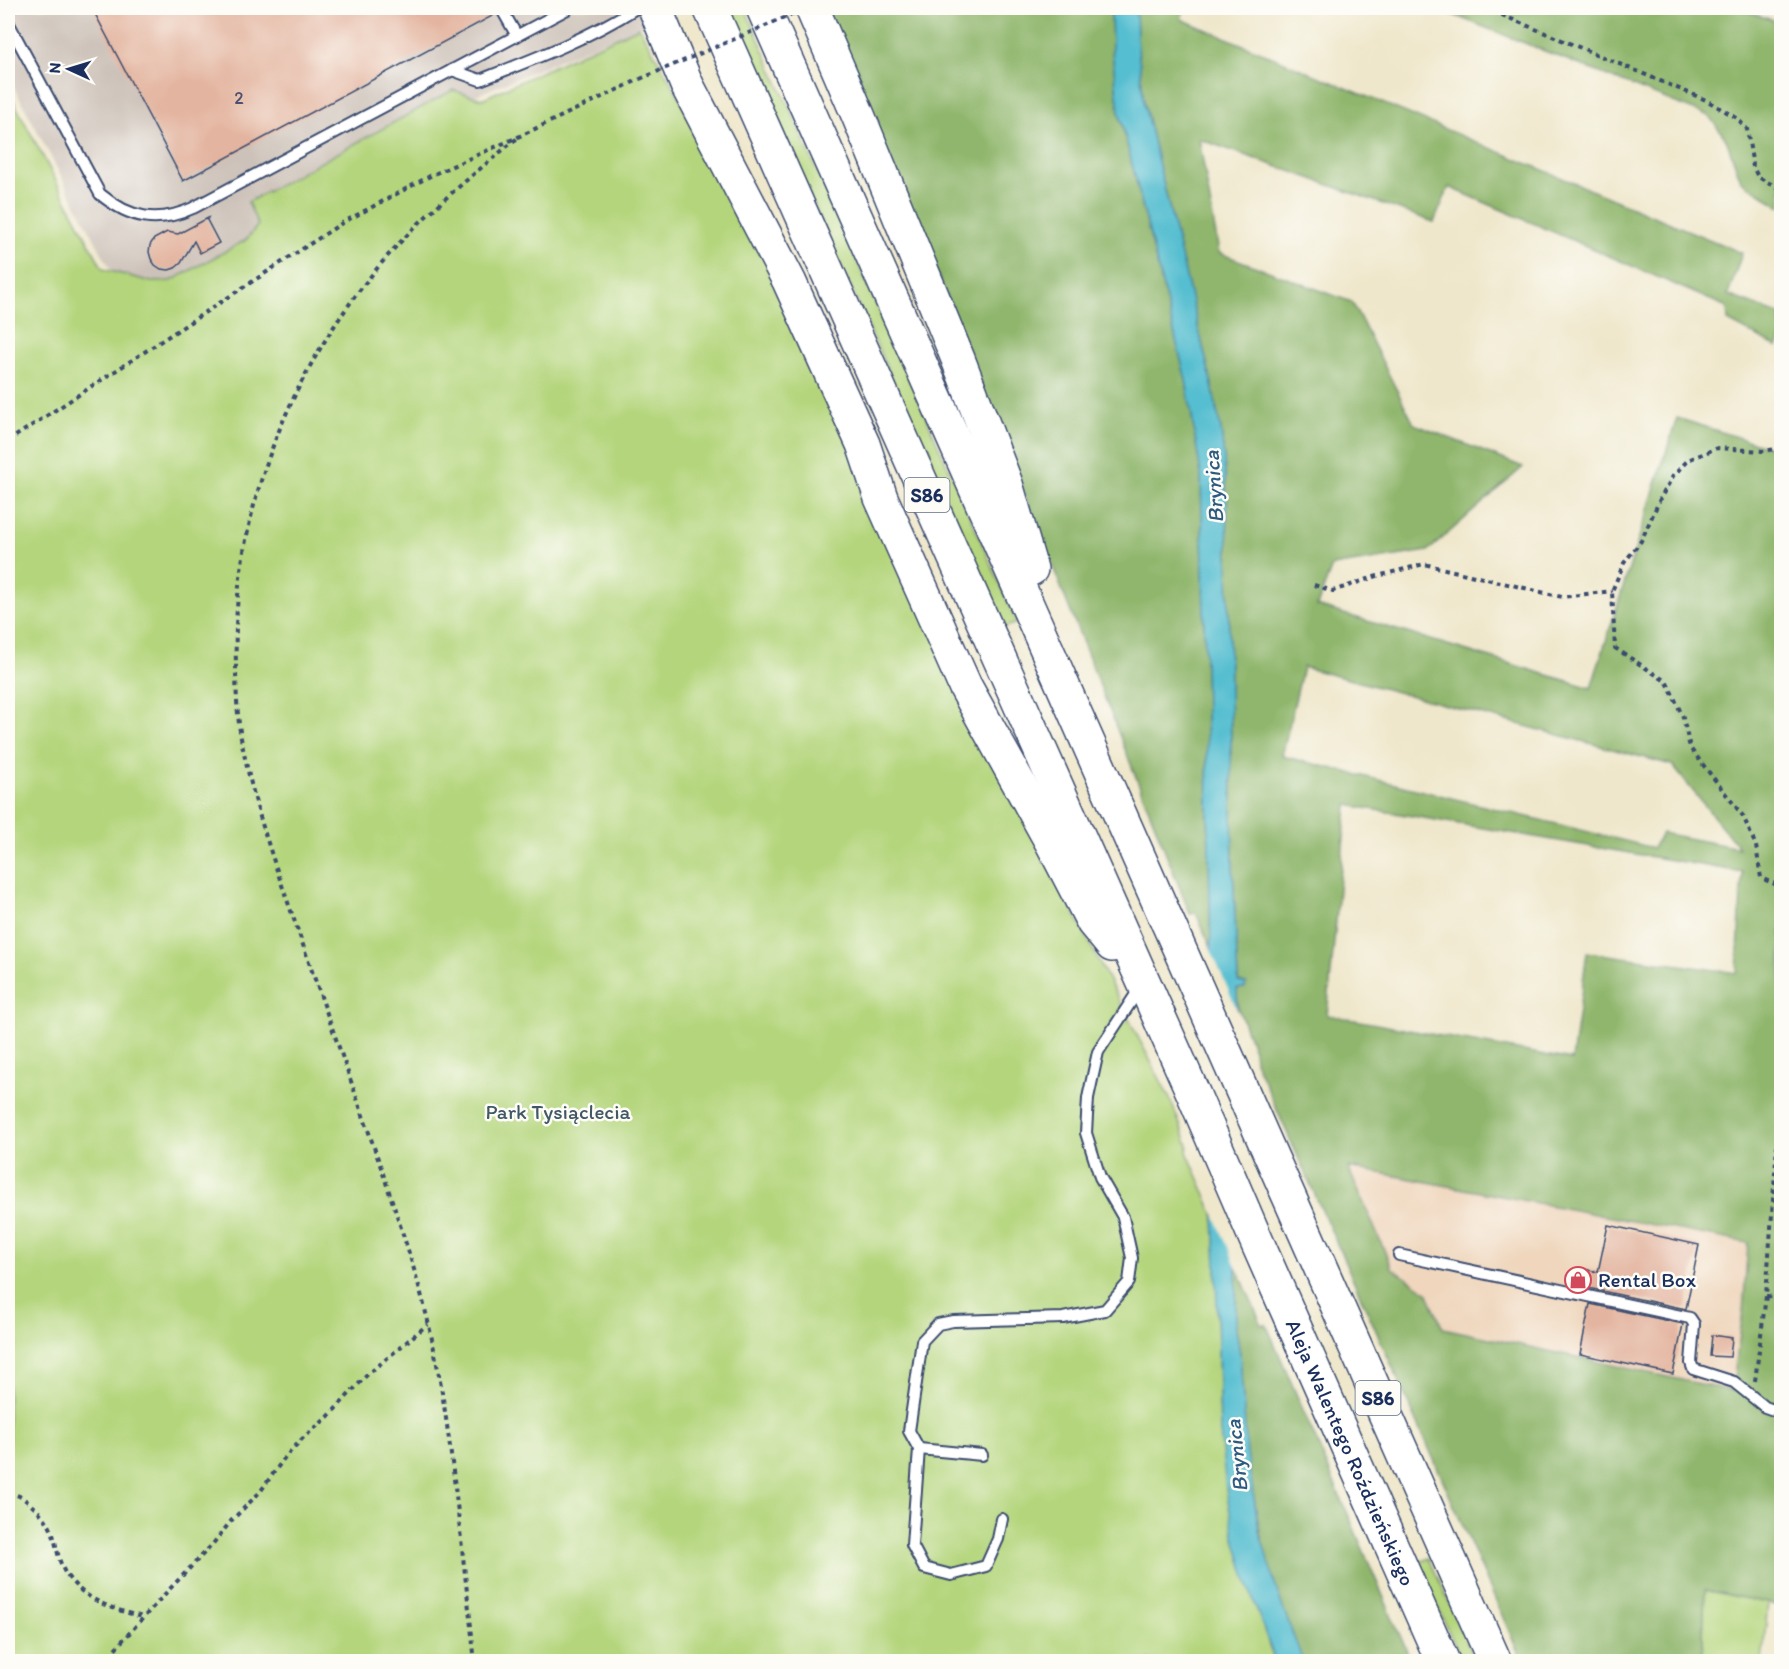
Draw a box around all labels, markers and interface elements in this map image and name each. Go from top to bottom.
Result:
north arrow [39,39,99,99]
text: N [45,62,64,74]
house number: 2 [234,87,244,109]
water label: Brynica [1197,449,1229,524]
road number: S86 [904,478,950,512]
park label: Park Tysiąclecia [485,1099,631,1124]
shop icon: Rental Box [1563,1265,1593,1295]
place label: Rental Box [1598,1267,1697,1292]
street label: Aleja Walentego Roździeńskiego [1281,1315,1421,1589]
road number: S86 [1356,1381,1400,1415]
water label: Brynica [1219,1417,1254,1493]

